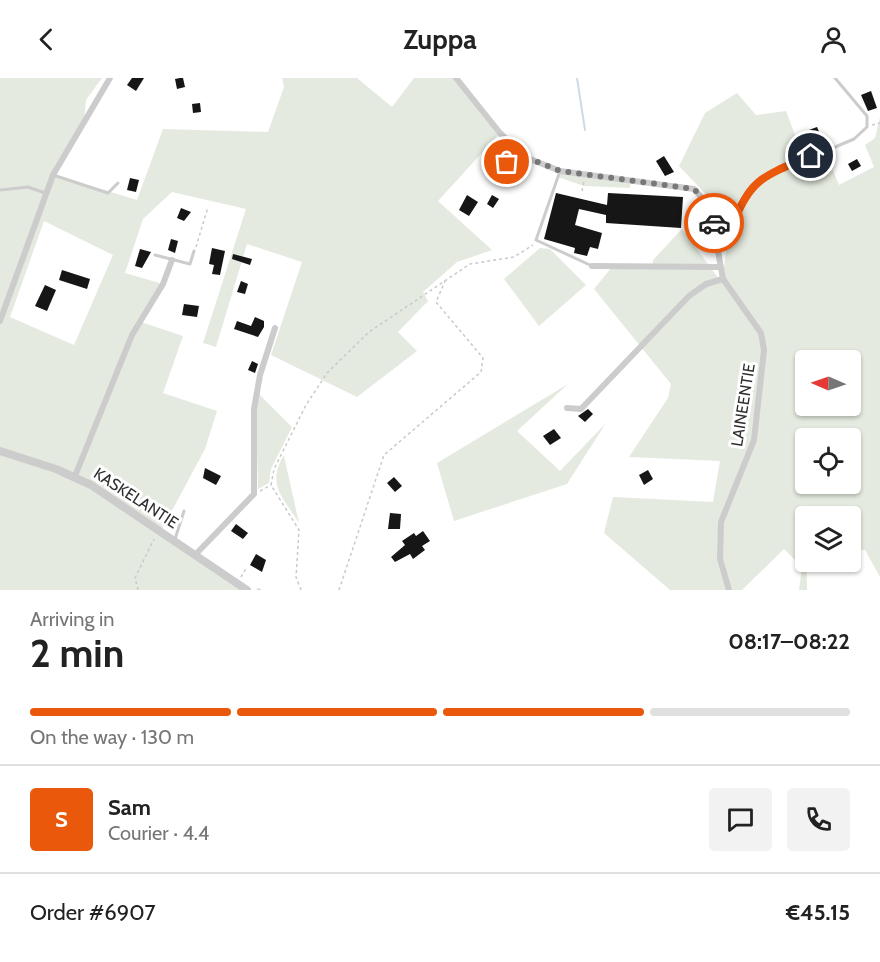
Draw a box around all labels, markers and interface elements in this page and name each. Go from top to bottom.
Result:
icon: back [30,23,63,56]
text: Zuppa [403,23,477,56]
icon: person [817,23,850,56]
pin [785,130,836,181]
pin [481,136,532,187]
icon: home [794,139,827,172]
icon: bag [490,145,523,178]
courier [684,193,744,253]
icon: car [698,207,731,240]
north arrow [795,350,861,416]
map controls [795,350,861,572]
street label: LAINEENTIE [727,362,759,448]
button: locate [795,428,861,494]
street label: KASKELANTIE [90,464,182,532]
button: layers [795,506,861,572]
text: Arriving in [30,607,114,631]
text: 08:17–08:22 [728,628,850,655]
text: 2 min [30,629,124,677]
text: On the way · 130 m [30,725,194,749]
button: chat [709,788,772,851]
button: phone [787,788,850,851]
text: Sam [108,794,151,821]
text: S [55,806,68,833]
text: Courier · 4.4 [108,821,209,845]
text: Order #6907 [30,899,156,926]
text: €45.15 [786,899,850,926]

